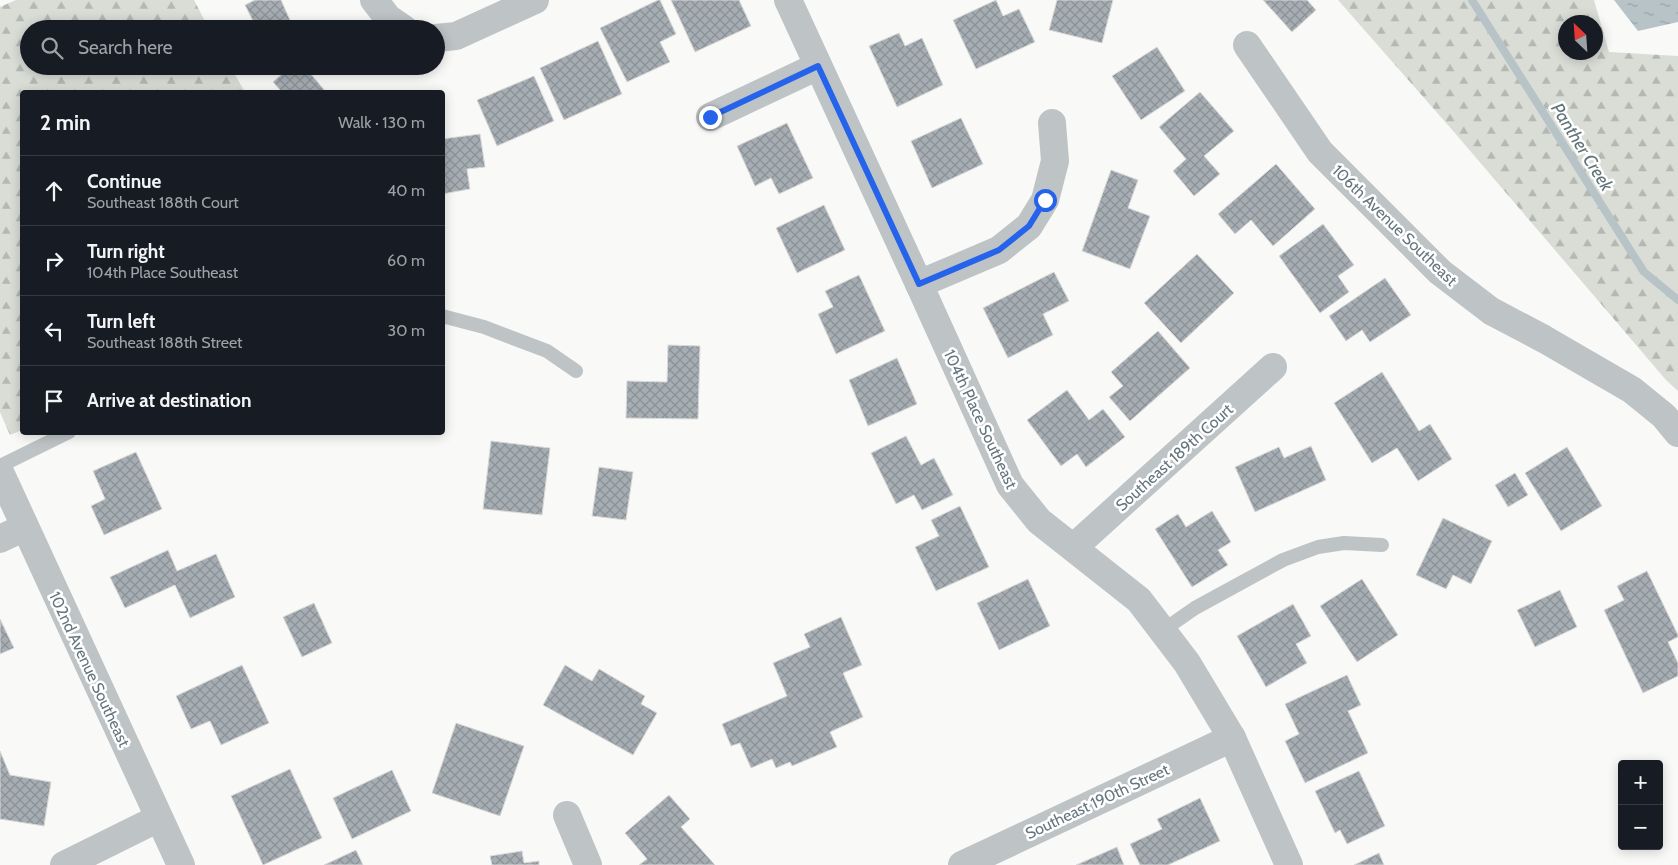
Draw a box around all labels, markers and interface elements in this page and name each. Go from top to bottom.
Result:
north arrow [1558,15,1603,60]
search box [20,20,445,75]
icon: search [38,34,66,62]
text: Search here [78,36,172,59]
water label: Panther Creek [1546,99,1619,196]
route end [699,106,722,129]
text: 2 min [40,110,91,135]
text: Walk · 130 m [338,113,425,132]
street label: 106th Avenue Southeast [1328,161,1461,290]
text: Continue [87,170,161,193]
icon: ahead [40,177,68,205]
text: 40 m [387,181,425,200]
route start [1034,189,1057,212]
text: Southeast 188th Court [87,193,239,212]
text: Turn right [87,240,165,263]
icon: right [40,247,68,275]
text: 60 m [387,251,425,270]
text: 104th Place Southeast [87,263,238,282]
text: Turn left [87,310,155,333]
icon: left [40,317,68,345]
text: 30 m [388,321,425,340]
text: Southeast 188th Street [87,333,242,352]
street label: 104th Place Southeast [940,347,1021,492]
icon: arrive [40,387,68,415]
text: Arrive at destination [87,389,251,412]
street label: Southeast 189th Court [1112,399,1237,515]
street label: 102nd Avenue Southeast [45,589,134,750]
street label: Southeast 190th Street [1022,760,1173,843]
map controls [1618,760,1663,850]
button: + [1618,760,1663,805]
button: − [1618,805,1663,850]

